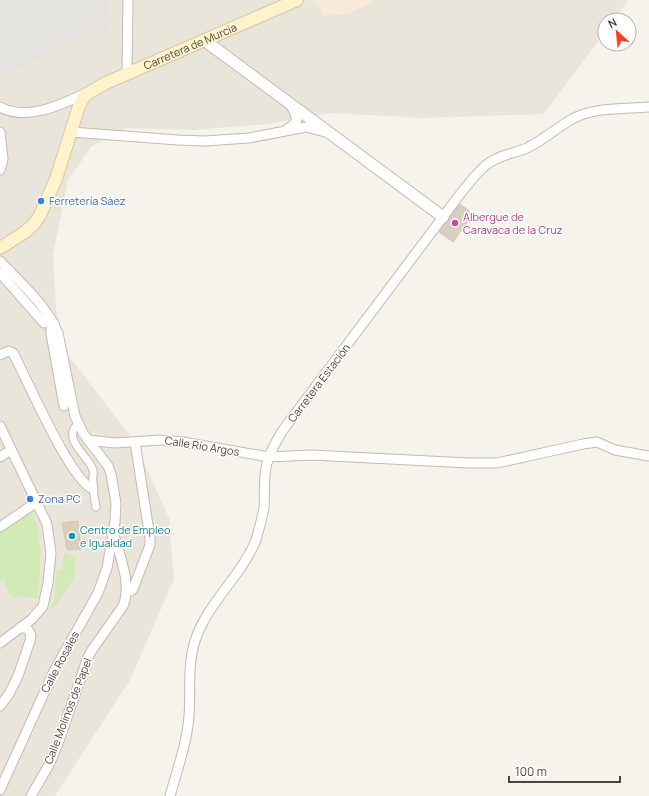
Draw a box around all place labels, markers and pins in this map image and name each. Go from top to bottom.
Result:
place label: Ferretería Sáez [49,193,126,208]
marker: Ferretería Sáez [36,196,46,206]
place label: Albergue de Caravaca de la Cruz [463,209,563,237]
marker: Albergue de Caravaca de la Cruz [450,218,460,228]
place label: Zona PC [38,491,81,506]
marker: Zona PC [25,494,35,504]
place label: Centro de Empleo e Igualdad [80,522,171,550]
marker: Centro de Empleo e Igualdad [67,531,77,541]

